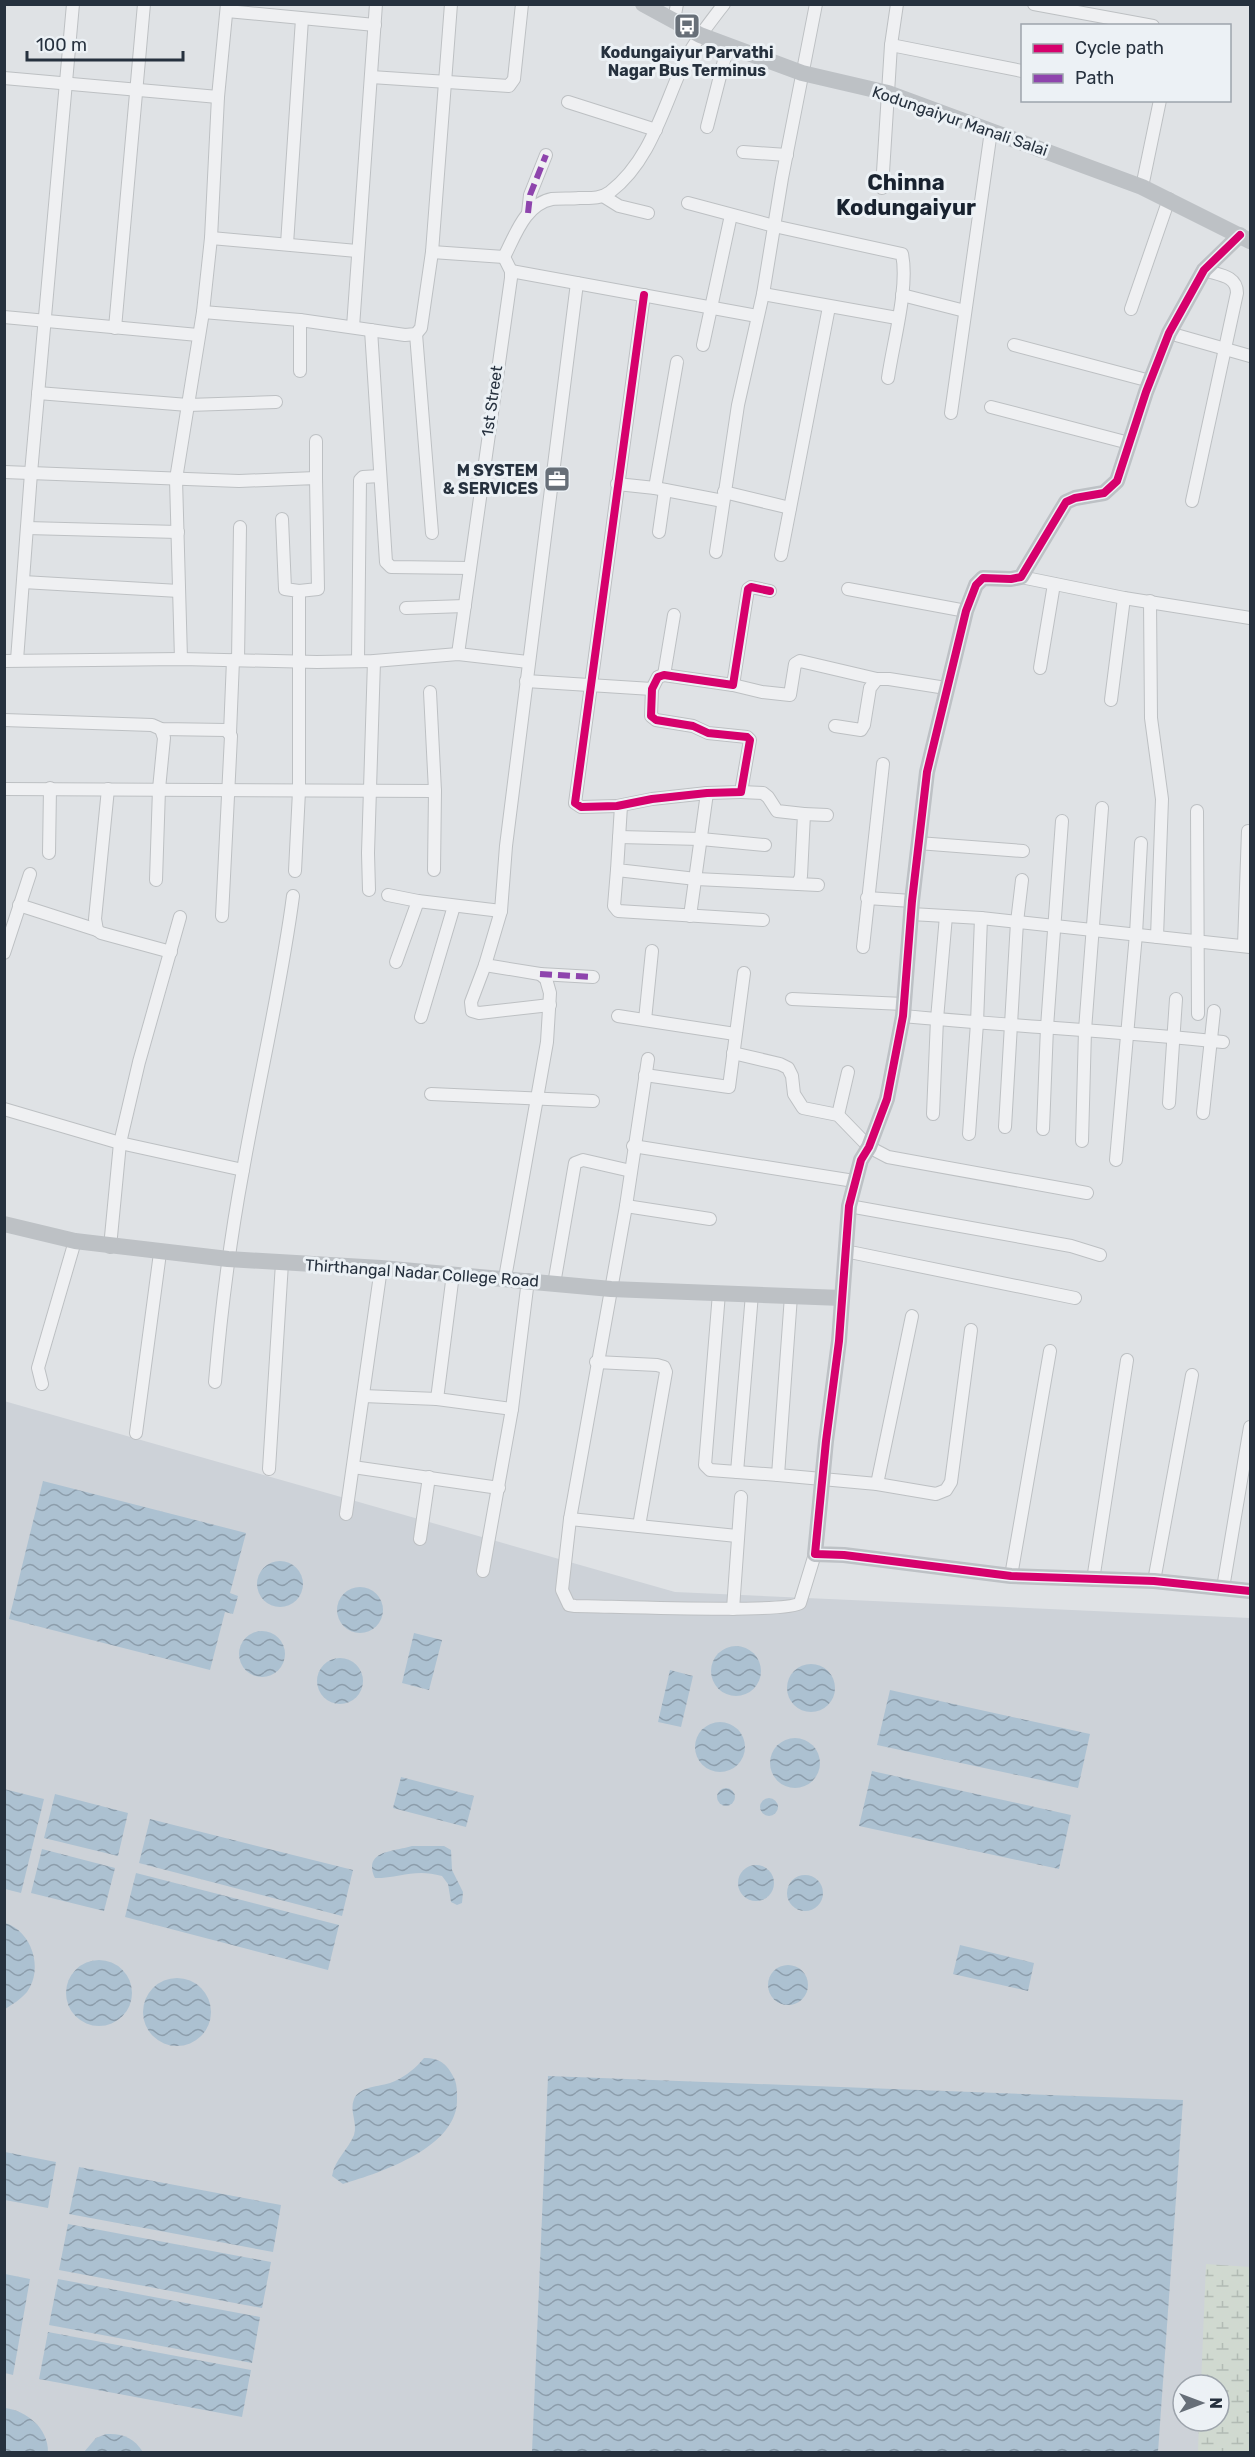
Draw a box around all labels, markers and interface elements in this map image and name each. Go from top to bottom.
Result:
bus stop icon: Kodungaiyur Parvathi Nagar Bus Terminus [672,11,702,41]
scale bar [27,24,183,62]
legend [1021,24,1231,102]
text: 100 m [36,34,87,56]
text: Cycle path [1075,37,1164,59]
place label: Kodungaiyur Parvathi Nagar Bus Terminus [600,43,774,80]
text: Path [1075,67,1114,89]
street label: Kodungaiyur Manali Salai [870,82,1050,160]
district label: Chinna Kodungaiyur [836,169,976,221]
street label: 1st Street [478,364,506,438]
place label: M SYSTEM & SERVICES [443,461,538,498]
office icon: M SYSTEM & SERVICES [542,464,572,494]
street label: Thirthangal Nadar College Road [305,1255,539,1291]
north arrow [1171,2373,1231,2433]
text: N [1206,2397,1225,2409]

